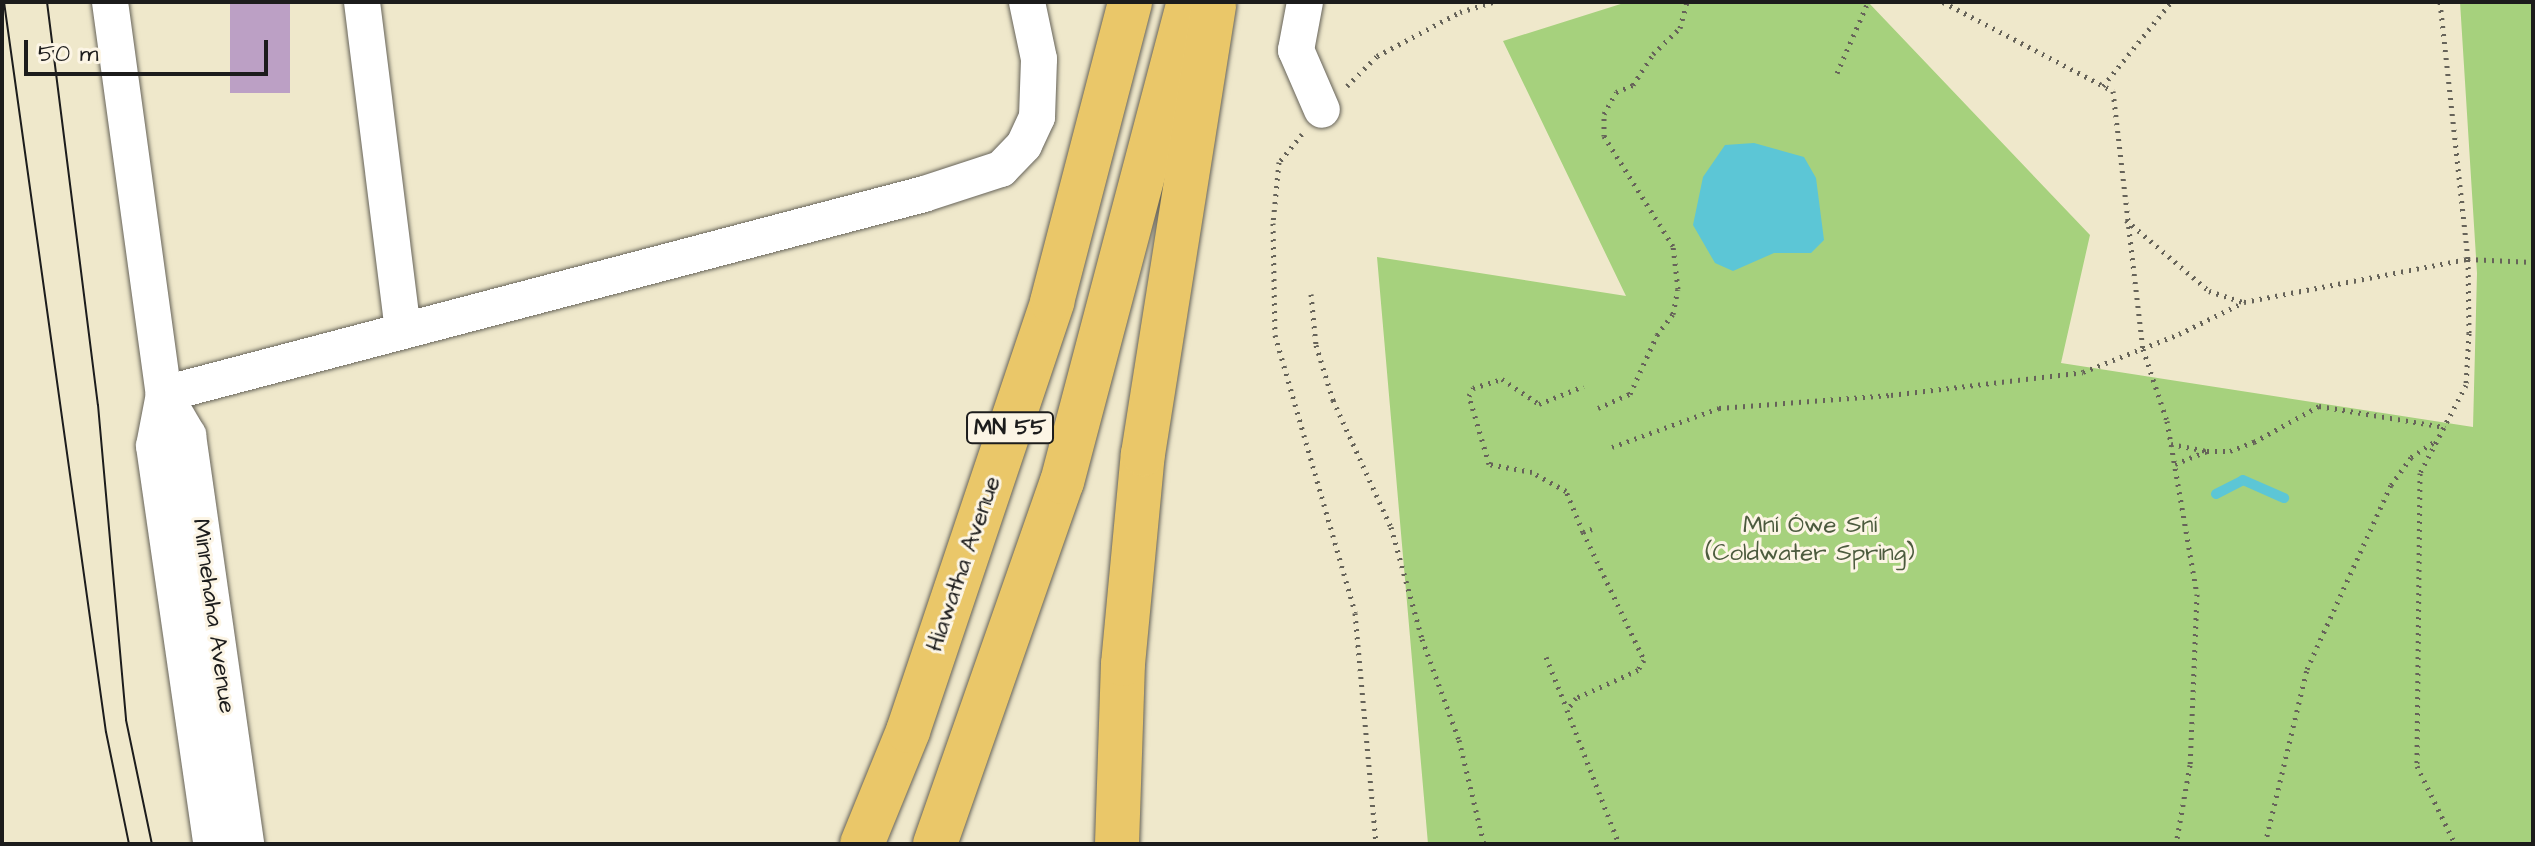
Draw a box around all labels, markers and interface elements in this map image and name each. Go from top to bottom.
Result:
scale bar [28,24,272,74]
text: 50 m [38,37,98,71]
road number: MN 55 [966,410,1054,446]
street label: Hiawatha Avenue [921,473,1007,655]
park label: Mní Ówe Sní (Coldwater Spring) [1705,512,1915,568]
street label: Minnehaha Avenue [185,517,241,715]

